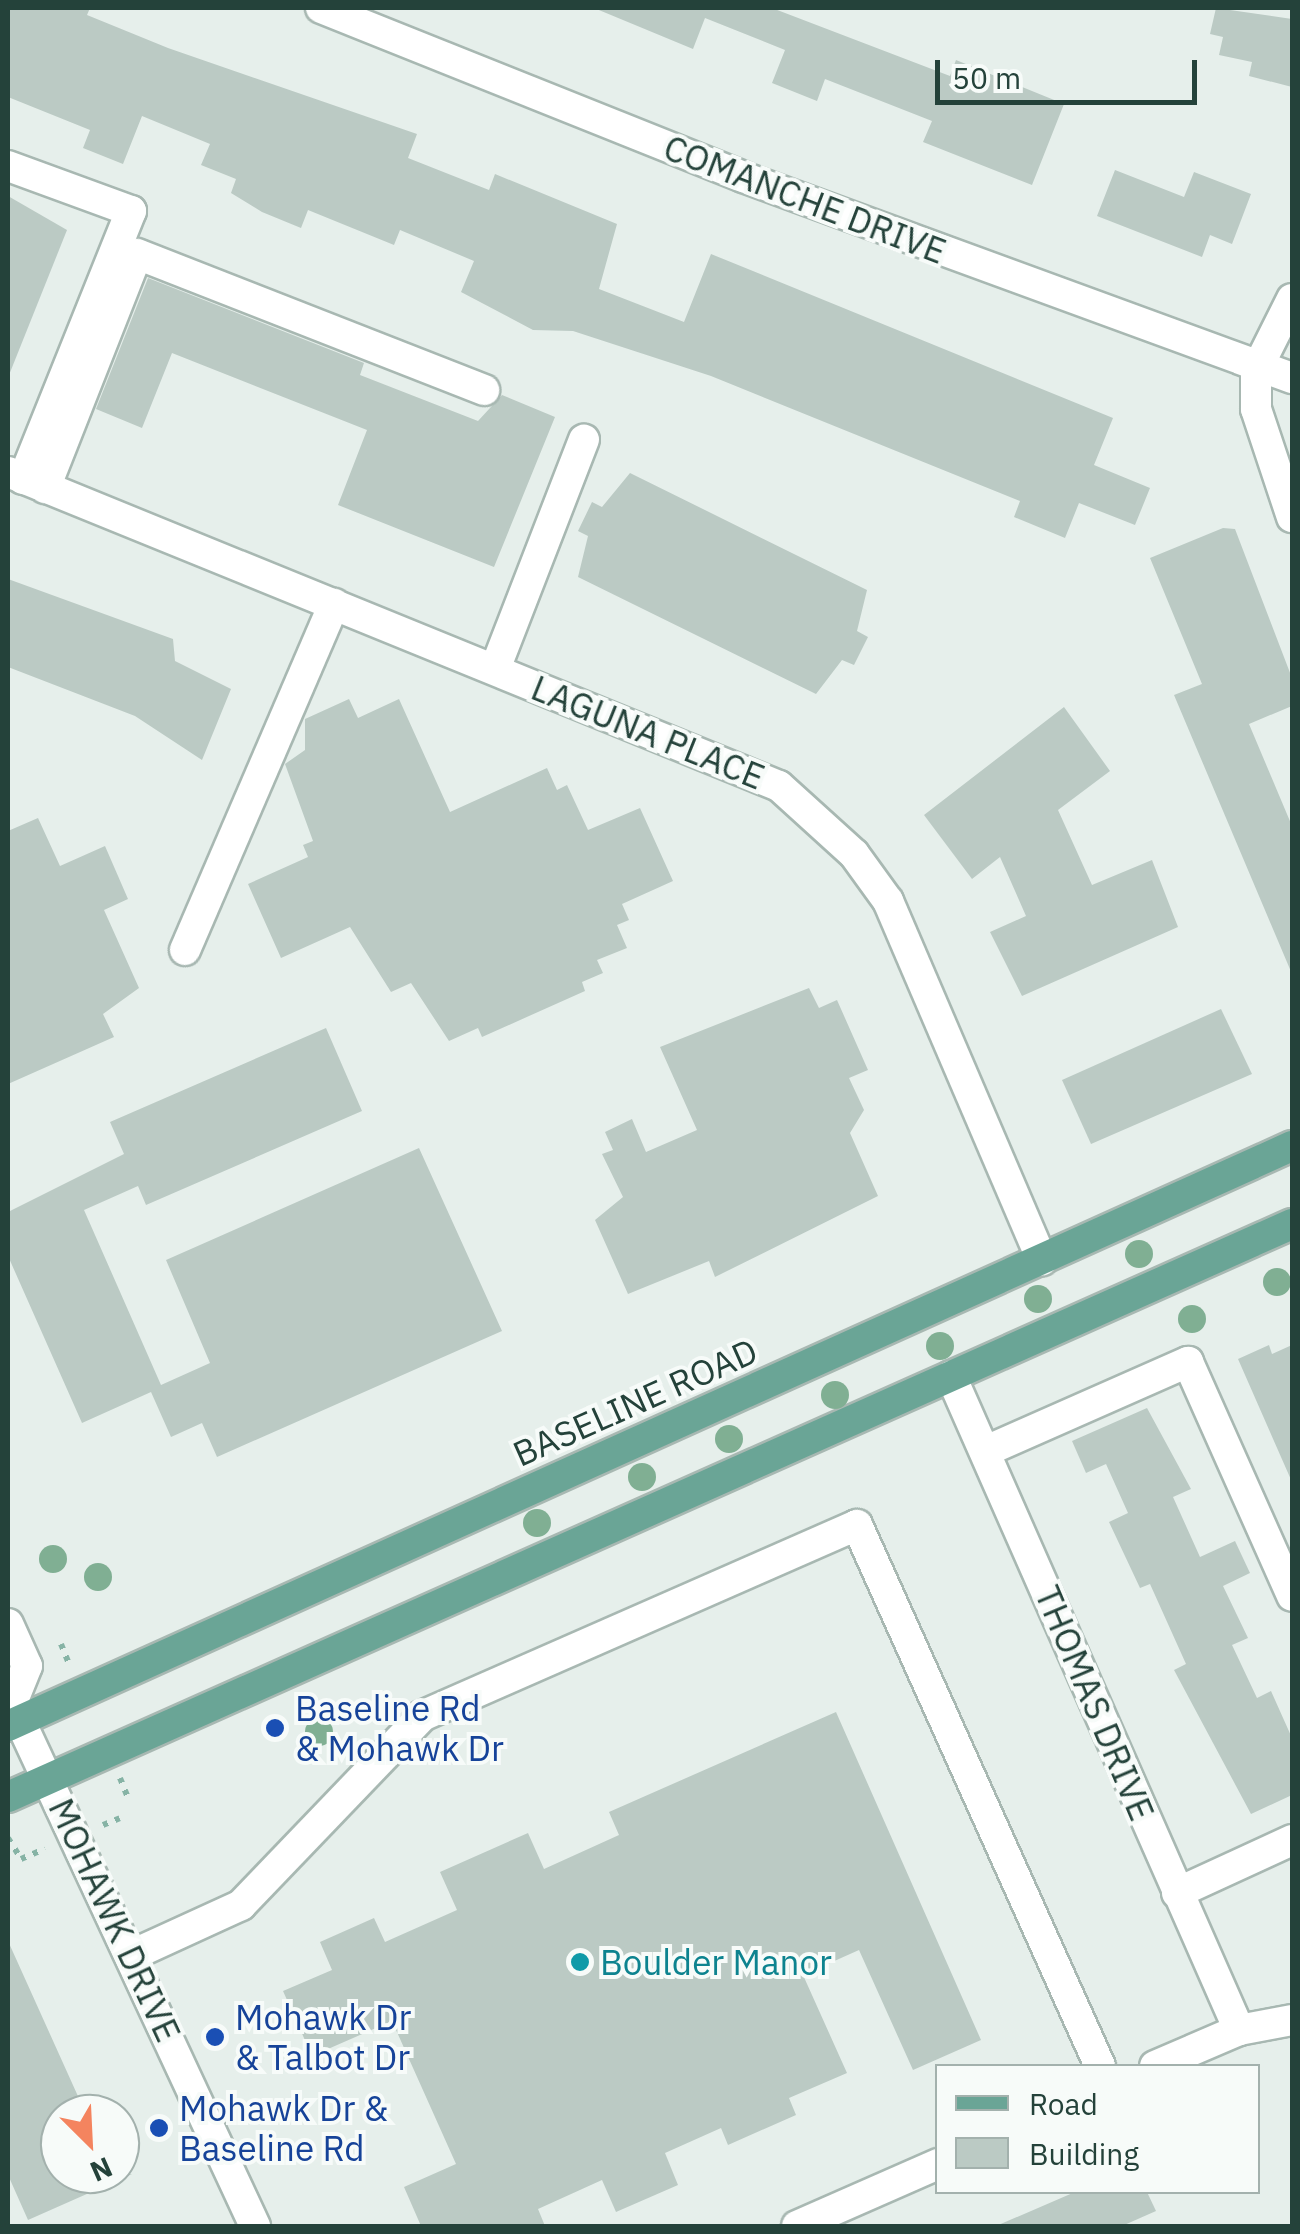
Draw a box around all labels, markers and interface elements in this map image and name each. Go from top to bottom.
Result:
scale bar [940,40,1202,102]
text: 50 m [952,58,1021,97]
street label: COMANCHE DRIVE [658,126,952,272]
street label: LAGUNA PLACE [526,666,770,798]
street label: BASELINE ROAD [506,1329,764,1475]
street label: THOMAS DRIVE [1027,1579,1163,1827]
place label: Baseline Rd & Mohawk Dr [295,1687,504,1769]
marker: Baseline Rd & Mohawk Dr [264,1717,286,1739]
street label: MOHAWK DRIVE [40,1792,190,2048]
place label: Boulder Manor [600,1941,832,1983]
marker: Boulder Manor [569,1951,591,1973]
place label: Mohawk Dr & Talbot Dr [235,1996,411,2078]
marker: Mohawk Dr & Talbot Dr [204,2026,226,2048]
legend [935,2064,1260,2194]
text: Road [1029,2084,1098,2123]
place label: Mohawk Dr & Baseline Rd [179,2087,388,2169]
north arrow [40,2094,140,2194]
marker: Mohawk Dr & Baseline Rd [148,2117,170,2139]
text: Building [1029,2134,1139,2173]
text: N [85,2149,118,2191]

